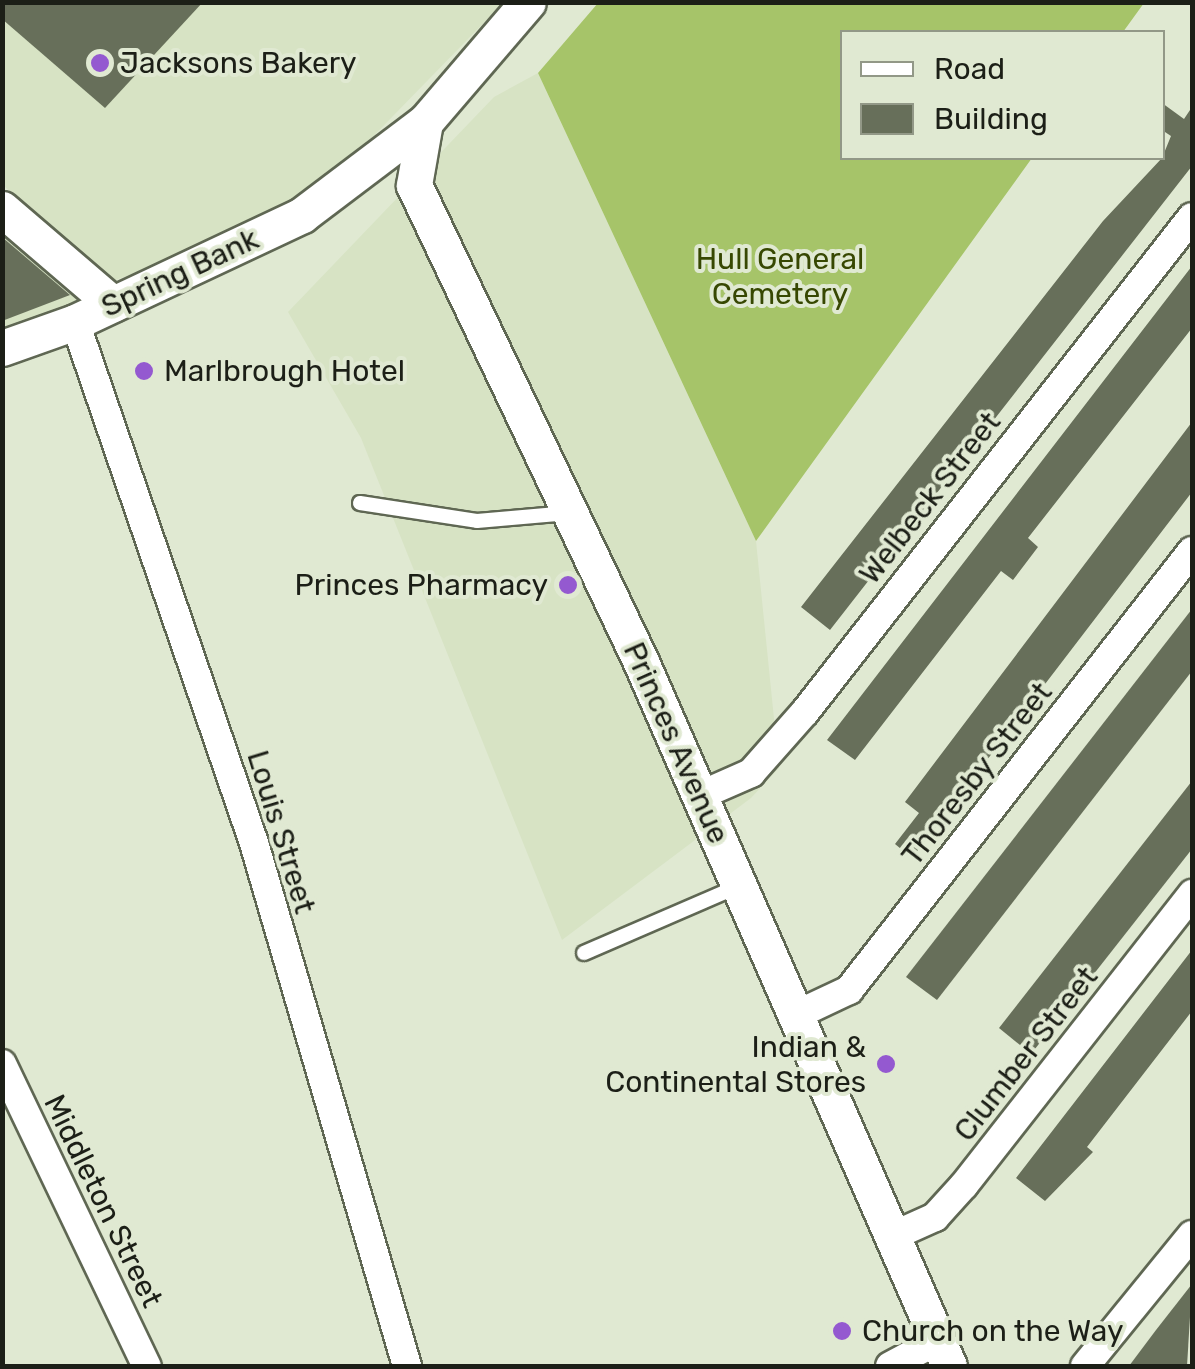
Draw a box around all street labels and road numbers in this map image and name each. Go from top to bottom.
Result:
street label: Spring Bank [96,221,264,325]
street label: Welbeck Street [852,405,1008,591]
street label: Princes Avenue [615,636,737,850]
street label: Thoresby Street [894,675,1060,873]
street label: Louis Street [239,746,323,918]
street label: Clumber Street [947,959,1105,1149]
street label: Middleton Street [36,1089,170,1313]

